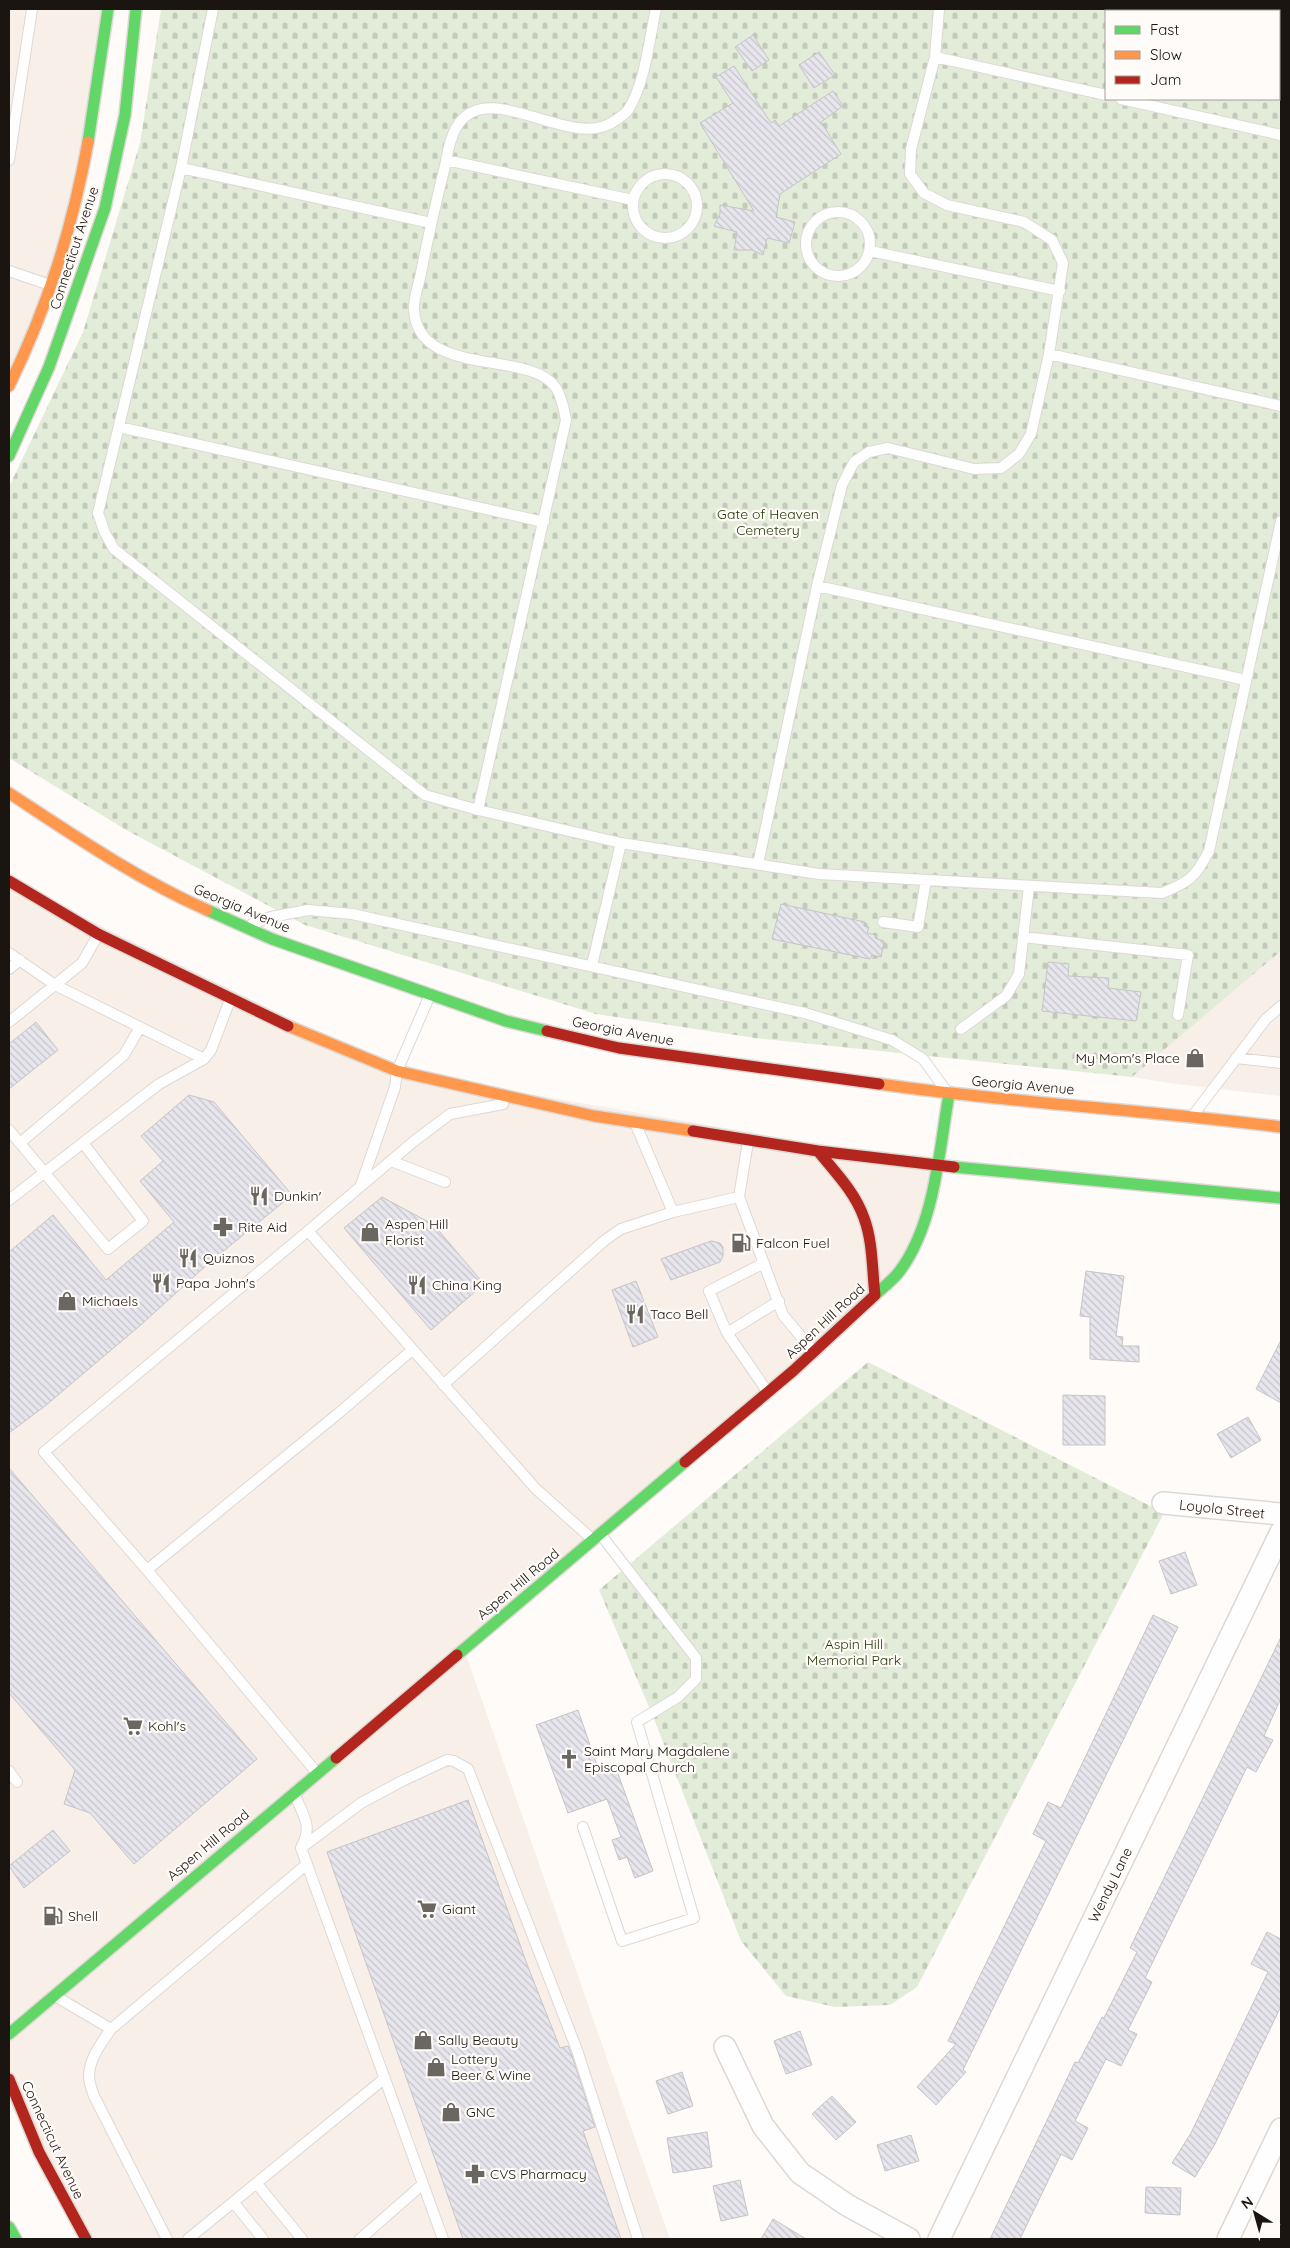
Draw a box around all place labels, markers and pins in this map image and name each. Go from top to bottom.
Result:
shop icon: My Mom's Place [1184,1047,1206,1069]
place label: My Mom's Place [1076,1049,1180,1067]
restaurant icon: Dunkin' [248,1185,270,1207]
place label: Dunkin' [274,1187,322,1205]
place label: Aspen Hill Florist [385,1215,448,1249]
pharmacy icon: Rite Aid [212,1216,234,1238]
place label: Rite Aid [238,1218,287,1236]
shop icon: Aspen Hill Florist [359,1221,381,1243]
fuel station icon: Falcon Fuel [730,1232,752,1254]
place label: Falcon Fuel [756,1234,830,1252]
restaurant icon: Quiznos [177,1247,199,1269]
place label: Quiznos [203,1249,255,1267]
restaurant icon: Papa John's [150,1272,172,1294]
place label: Papa John's [176,1274,255,1292]
restaurant icon: China King [406,1274,428,1296]
place label: China King [432,1276,502,1294]
shop icon: Michaels [56,1290,78,1312]
place label: Michaels [82,1292,138,1310]
restaurant icon: Taco Bell [624,1303,646,1325]
place label: Taco Bell [650,1305,709,1323]
supermarket icon: Kohl's [122,1715,144,1737]
place label: Kohl's [148,1717,186,1735]
place label: Saint Mary Magdalene Episcopal Church [584,1742,730,1776]
church icon: Saint Mary Magdalene Episcopal Church [558,1748,580,1770]
supermarket icon: Giant [416,1898,438,1920]
place label: Giant [442,1900,476,1918]
fuel station icon: Shell [42,1905,64,1927]
place label: Shell [68,1907,98,1925]
shop icon: Sally Beauty [412,2029,434,2051]
place label: Sally Beauty [438,2031,518,2049]
place label: Lottery Beer & Wine [451,2050,531,2084]
shop icon: Lottery Beer & Wine [425,2056,447,2078]
shop icon: GNC [440,2101,462,2123]
place label: GNC [466,2103,495,2121]
pharmacy icon: CVS Pharmacy [464,2163,486,2185]
place label: CVS Pharmacy [490,2165,587,2183]

